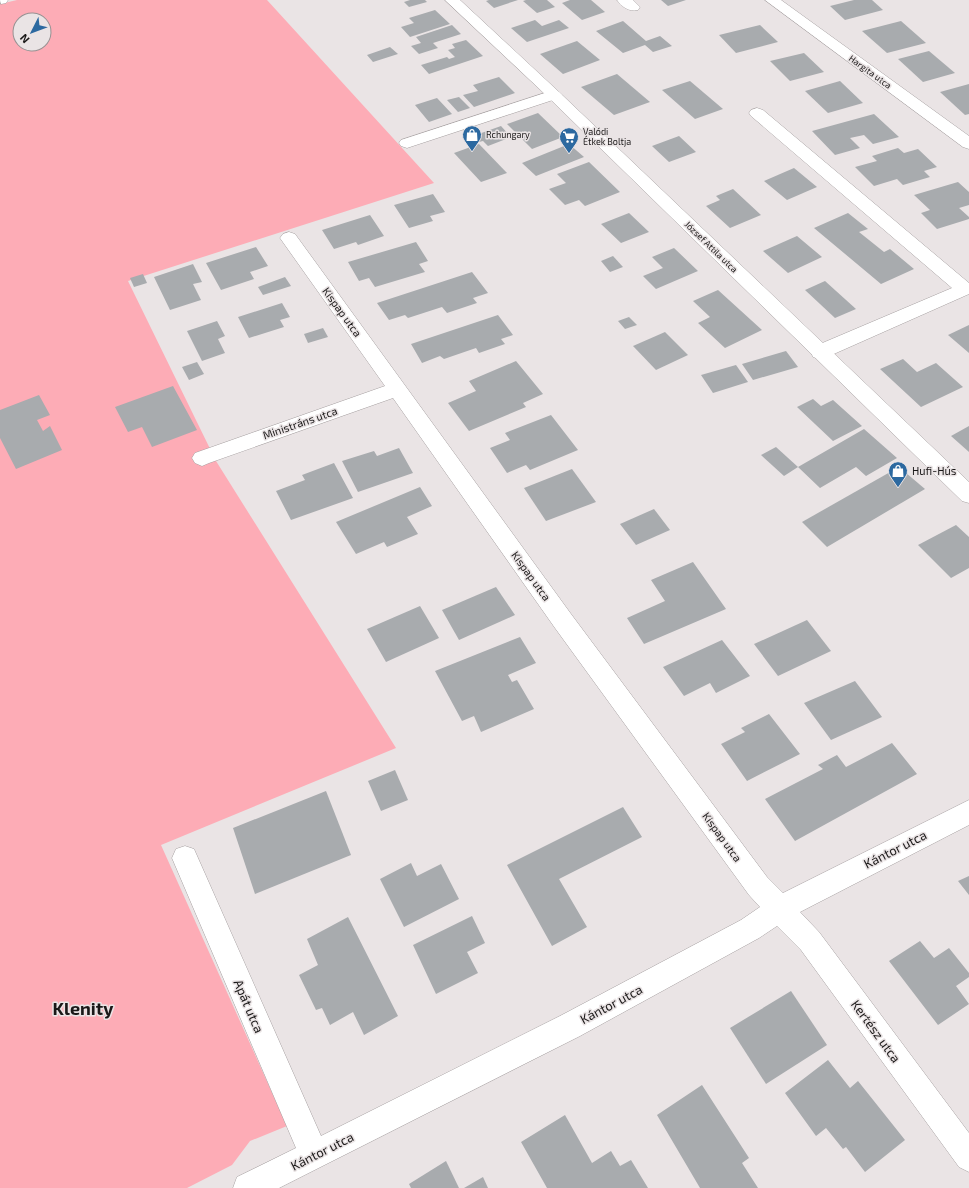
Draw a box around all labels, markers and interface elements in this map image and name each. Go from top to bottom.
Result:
north arrow [12,12,52,52]
text: N [17,32,32,46]
street label: Hargita utca [847,52,894,91]
shop icon: Rchungary [461,124,483,152]
supermarket icon: Valódi Étkek Boltja [558,126,580,154]
place label: Valódi Étkek Boltja [583,126,631,147]
place label: Rchungary [486,129,530,140]
street label: József Attila utca [683,219,740,275]
street label: Kispap utca [320,284,365,339]
street label: Ministráns utca [261,404,339,441]
shop icon: Hufi-Hús [887,460,909,488]
place label: Hufi-Hús [912,464,957,477]
street label: Kispap utca [509,548,554,603]
street label: Kispap utca [700,809,745,864]
street label: Kántor utca [861,826,929,872]
street label: Apát utca [231,977,267,1035]
street label: Kántor utca [577,981,645,1027]
district label: Klenity [53,997,114,1019]
street label: Kertész utca [848,997,904,1065]
street label: Kántor utca [288,1128,356,1174]

